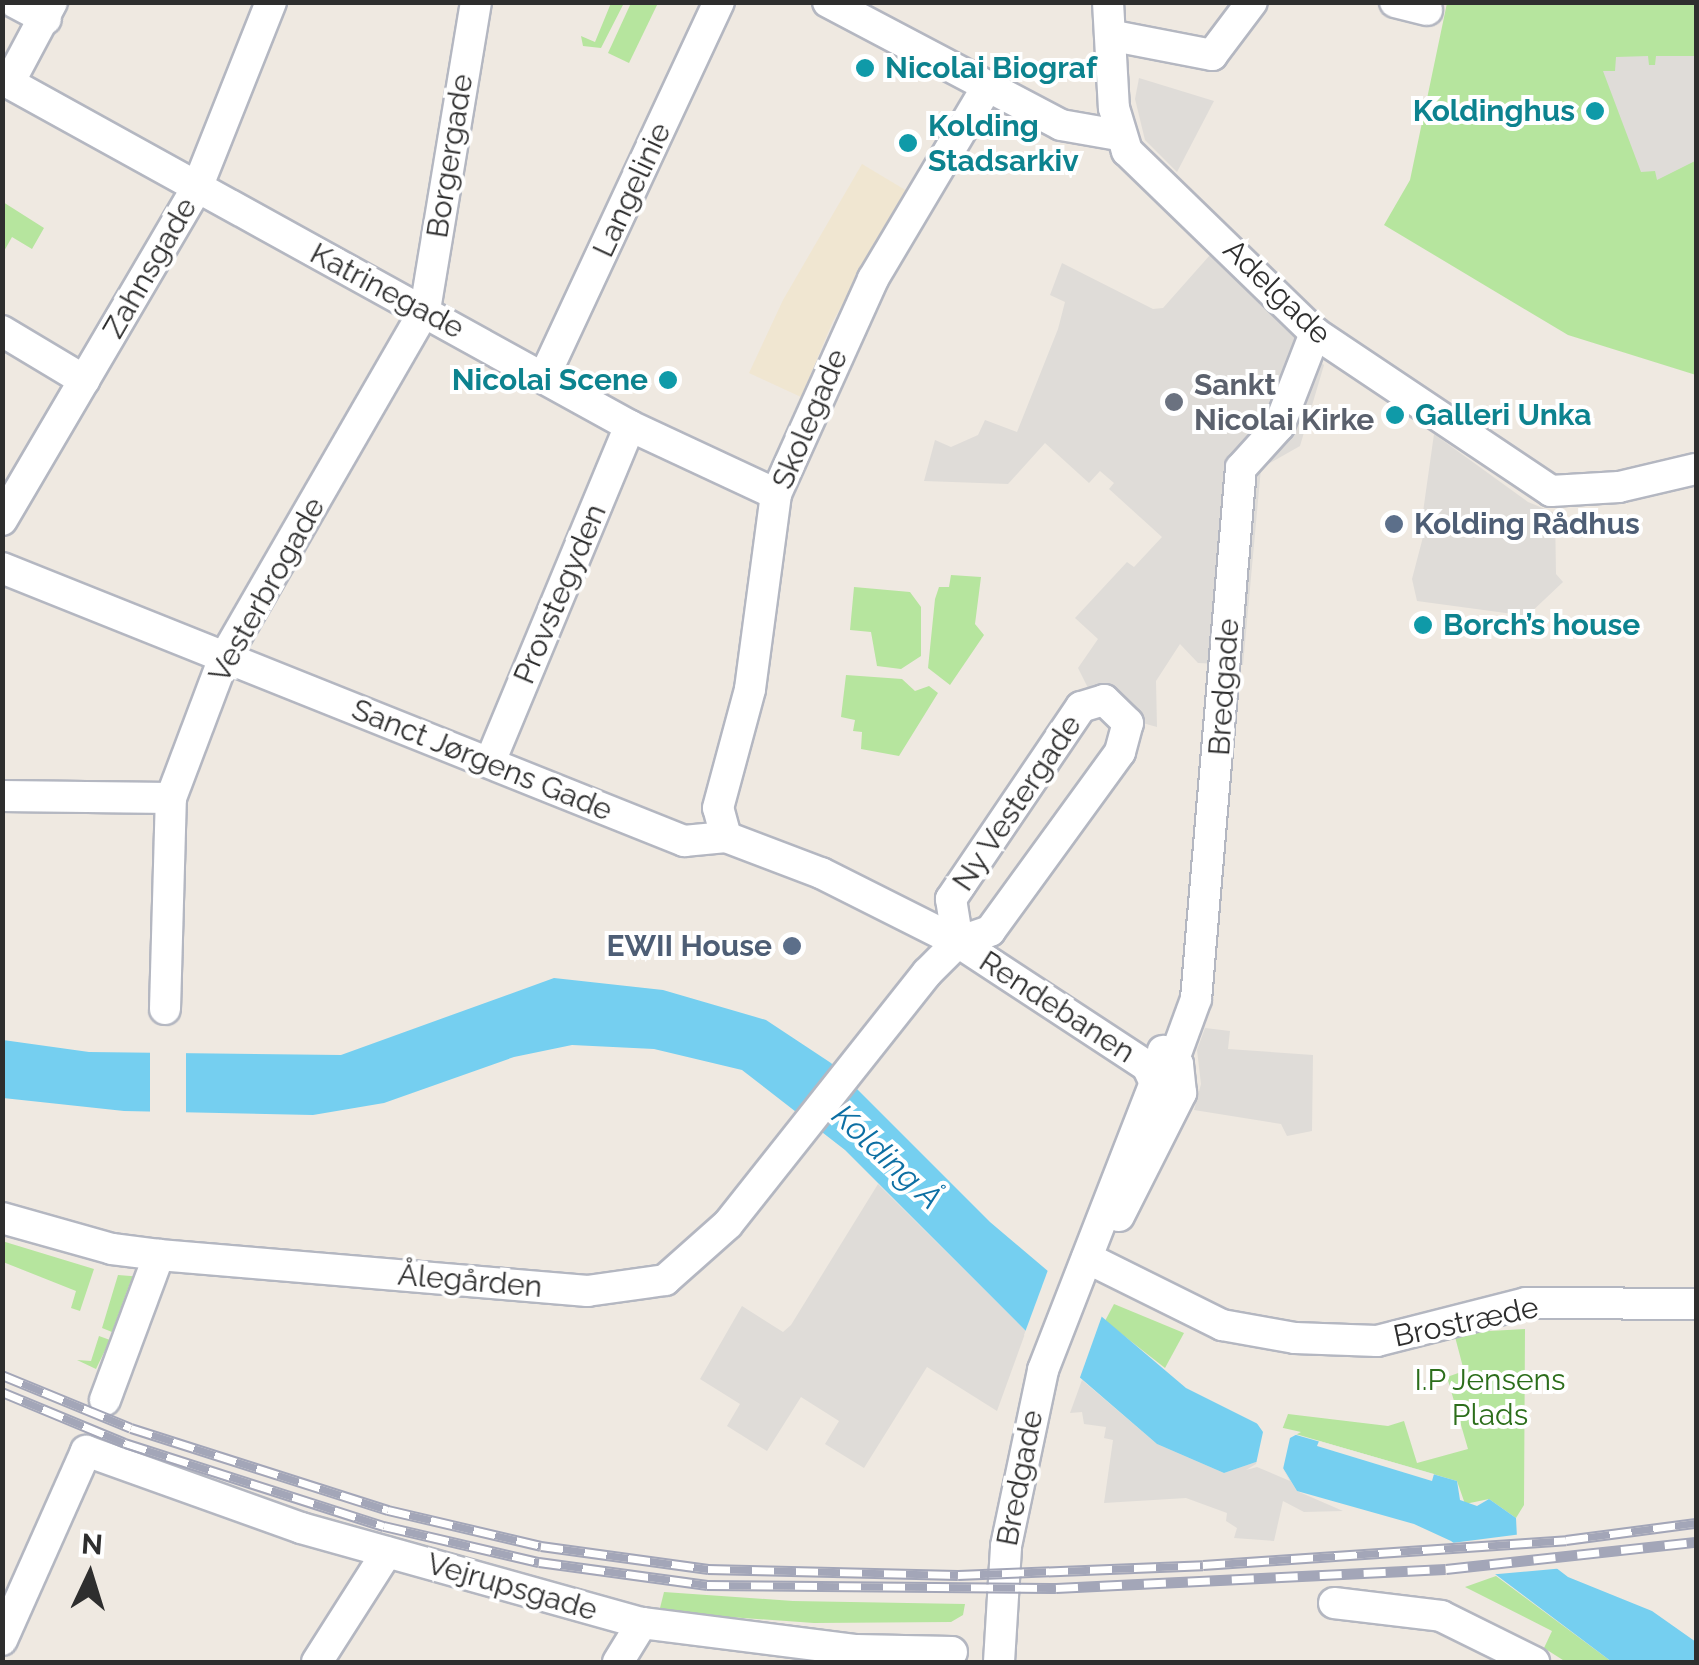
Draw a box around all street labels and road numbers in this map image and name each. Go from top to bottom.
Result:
street label: Borgergade [419,72,481,240]
street label: Langelinie [585,117,679,263]
street label: Zahnsgade [95,192,205,344]
street label: Adelgade [1216,232,1338,352]
street label: Katrinegade [304,235,470,347]
street label: Skolegade [765,344,855,494]
street label: Vesterbrogade [201,491,333,689]
street label: Provstegyden [506,499,614,689]
street label: Bredgade [1201,617,1247,757]
street label: Sanct Jørgens Gade [346,691,618,829]
street label: Ny Vestergade [944,707,1090,899]
street label: Rendebanen [973,943,1141,1071]
street label: Ålegården [396,1257,544,1305]
street label: Brostræde [1390,1289,1542,1355]
street label: Bredgade [989,1407,1051,1549]
street label: Vejrupsgade [423,1546,601,1628]

